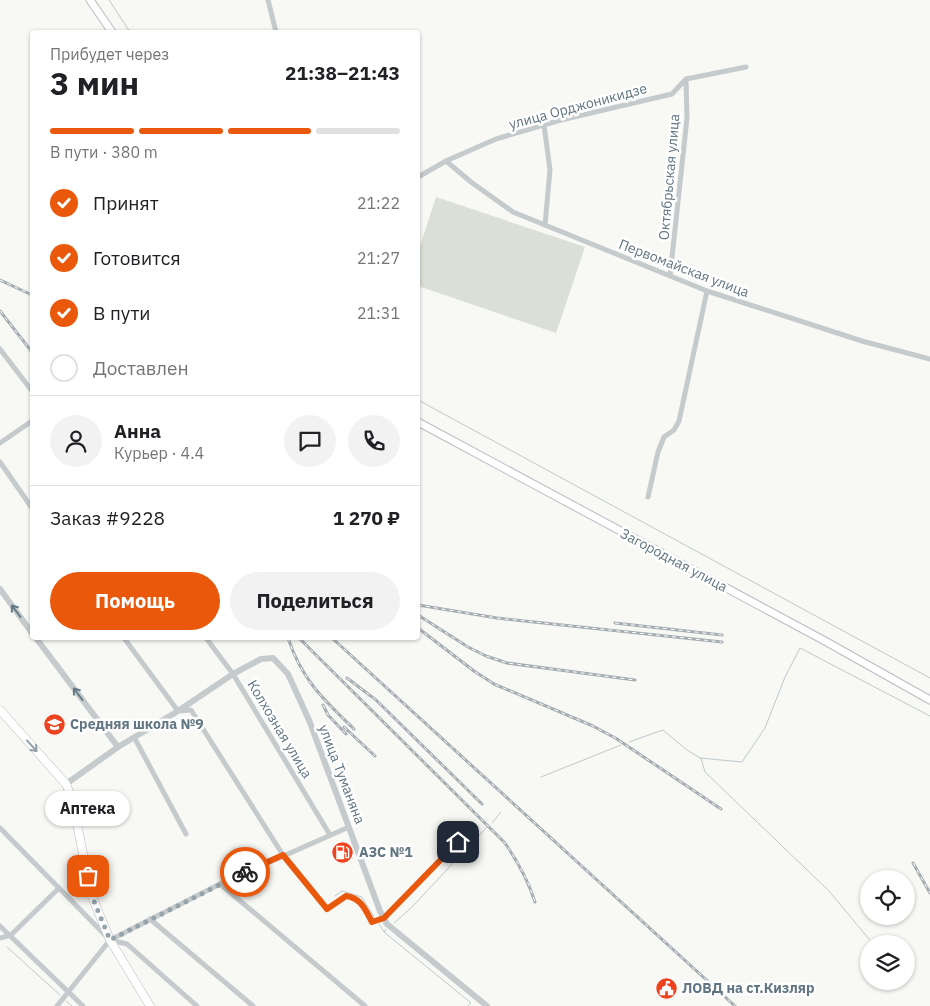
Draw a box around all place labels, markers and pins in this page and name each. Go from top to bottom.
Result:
school or university icon: Средняя школа №9 [42,712,66,736]
place label: Средняя школа №9 [70,715,204,733]
callout: Аптека [46,791,130,826]
pin [437,821,479,863]
fuel station icon: АЗС №1 [331,840,355,864]
place label: АЗС №1 [359,843,413,861]
pin [67,855,109,897]
public building icon: ЛОВД на ст.Кизляр [654,976,678,1000]
place label: ЛОВД на ст.Кизляр [682,979,814,997]

